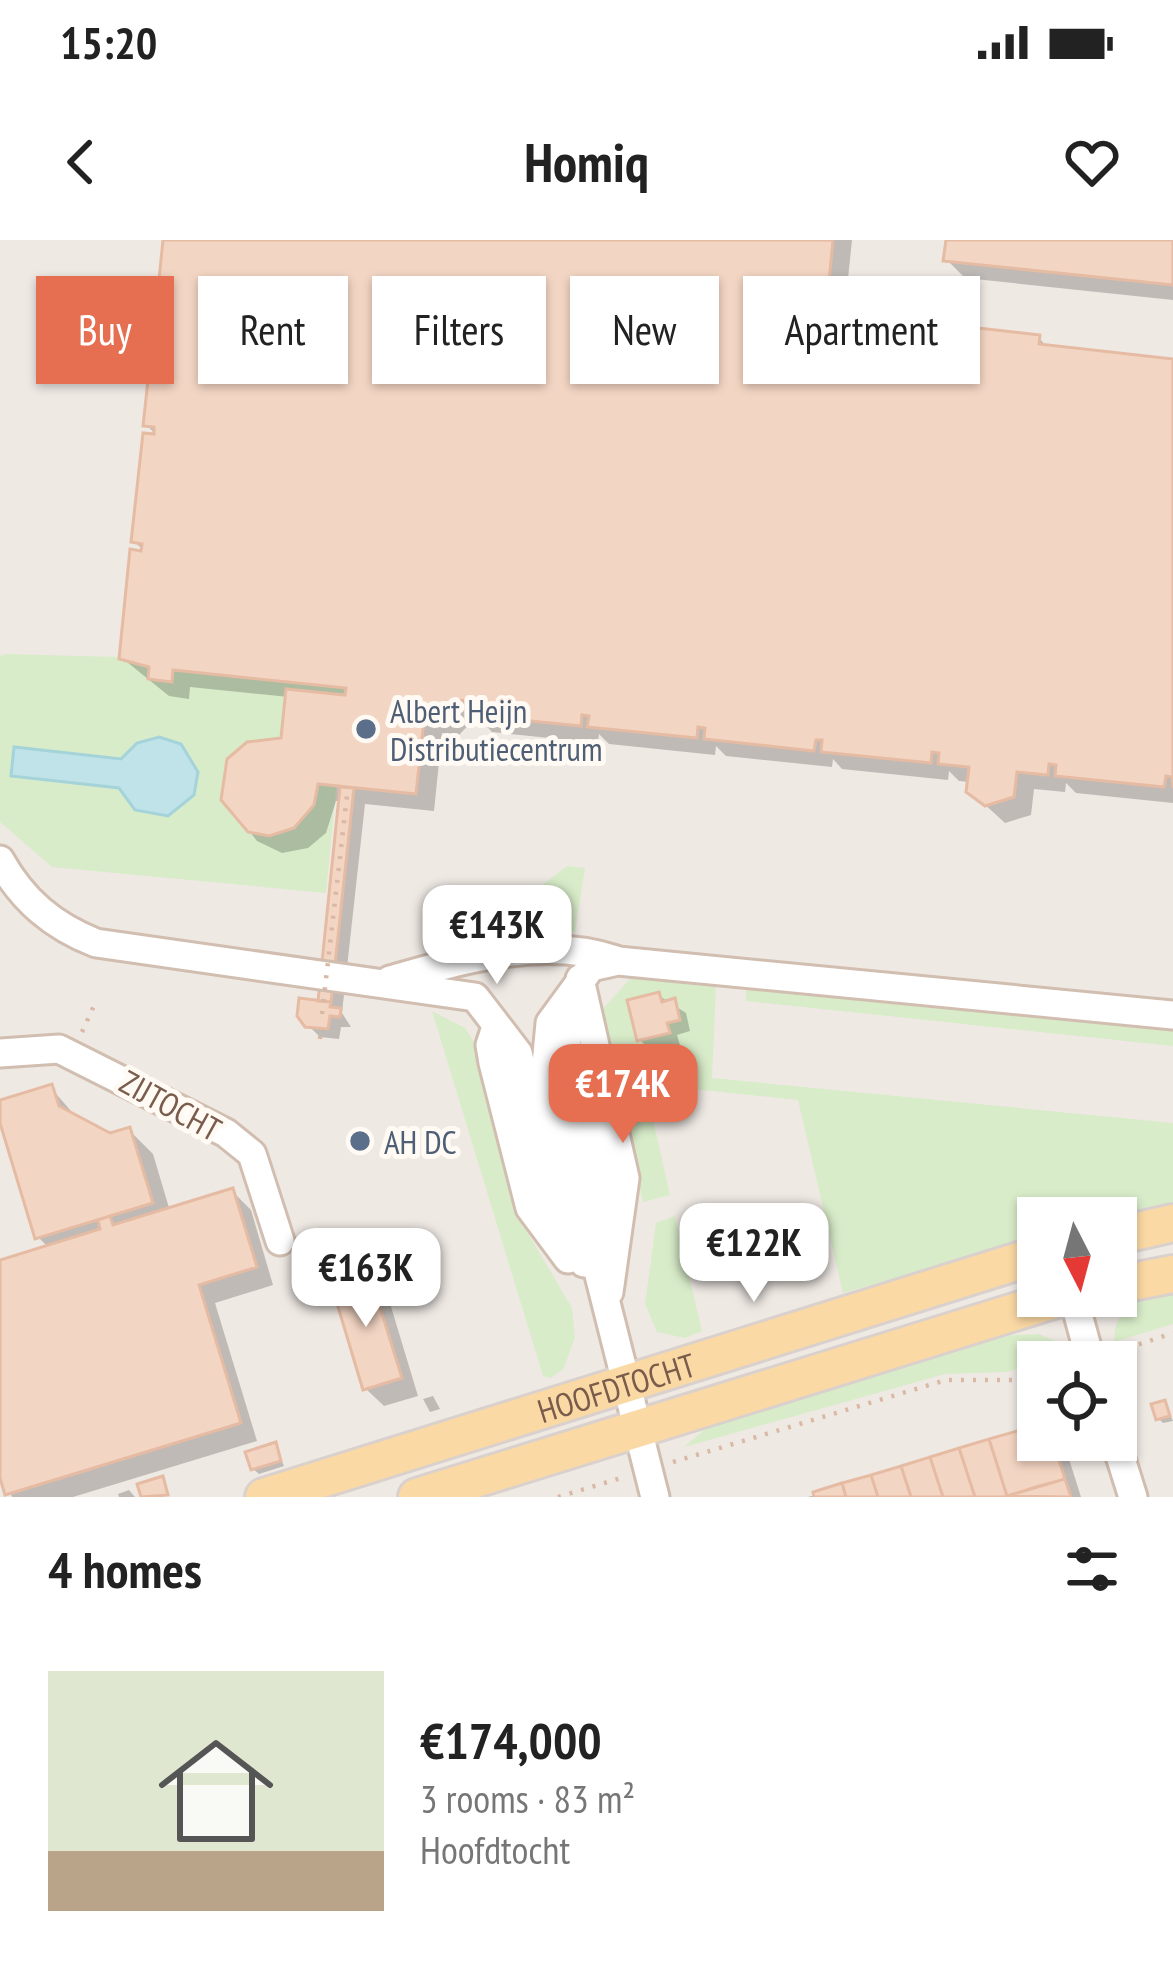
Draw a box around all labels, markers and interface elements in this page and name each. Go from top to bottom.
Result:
text: 15:20 [60,13,157,71]
text: Homiq [524,127,649,197]
icon: back [48,129,114,195]
icon: heart [1059,129,1125,195]
chip: Buy [36,276,174,384]
chip: Rent [198,276,348,384]
chip: Filters [372,276,546,384]
chip: New [570,276,719,384]
chip: Apartment [743,276,980,384]
place label: Albert Heijn Distributiecentrum [390,689,602,770]
marker: Albert Heijn Distributiecentrum [353,716,379,742]
pin: €143K [413,885,581,987]
text: €143K [450,898,544,949]
pin: €174K [539,1044,707,1146]
text: €174K [576,1057,670,1108]
street label: ZIJTOCHT [113,1060,229,1150]
place label: AH DC [384,1120,457,1163]
marker: AH DC [347,1128,373,1154]
north arrow [1017,1197,1137,1317]
map controls [1017,1197,1137,1461]
pin: €122K [670,1203,838,1305]
text: €122K [707,1216,801,1267]
pin: €163K [282,1228,450,1330]
text: €163K [319,1241,413,1292]
button: locate [1017,1341,1137,1461]
street label: HOOFDTOCHT [532,1342,701,1432]
text: 4 homes [48,1536,202,1602]
icon: filters [1059,1536,1125,1602]
text: €174,000 [420,1707,602,1773]
icon: home [144,1719,288,1863]
text: 3 rooms · 83 m² [420,1773,635,1824]
text: Hoofdtocht [420,1824,570,1875]

